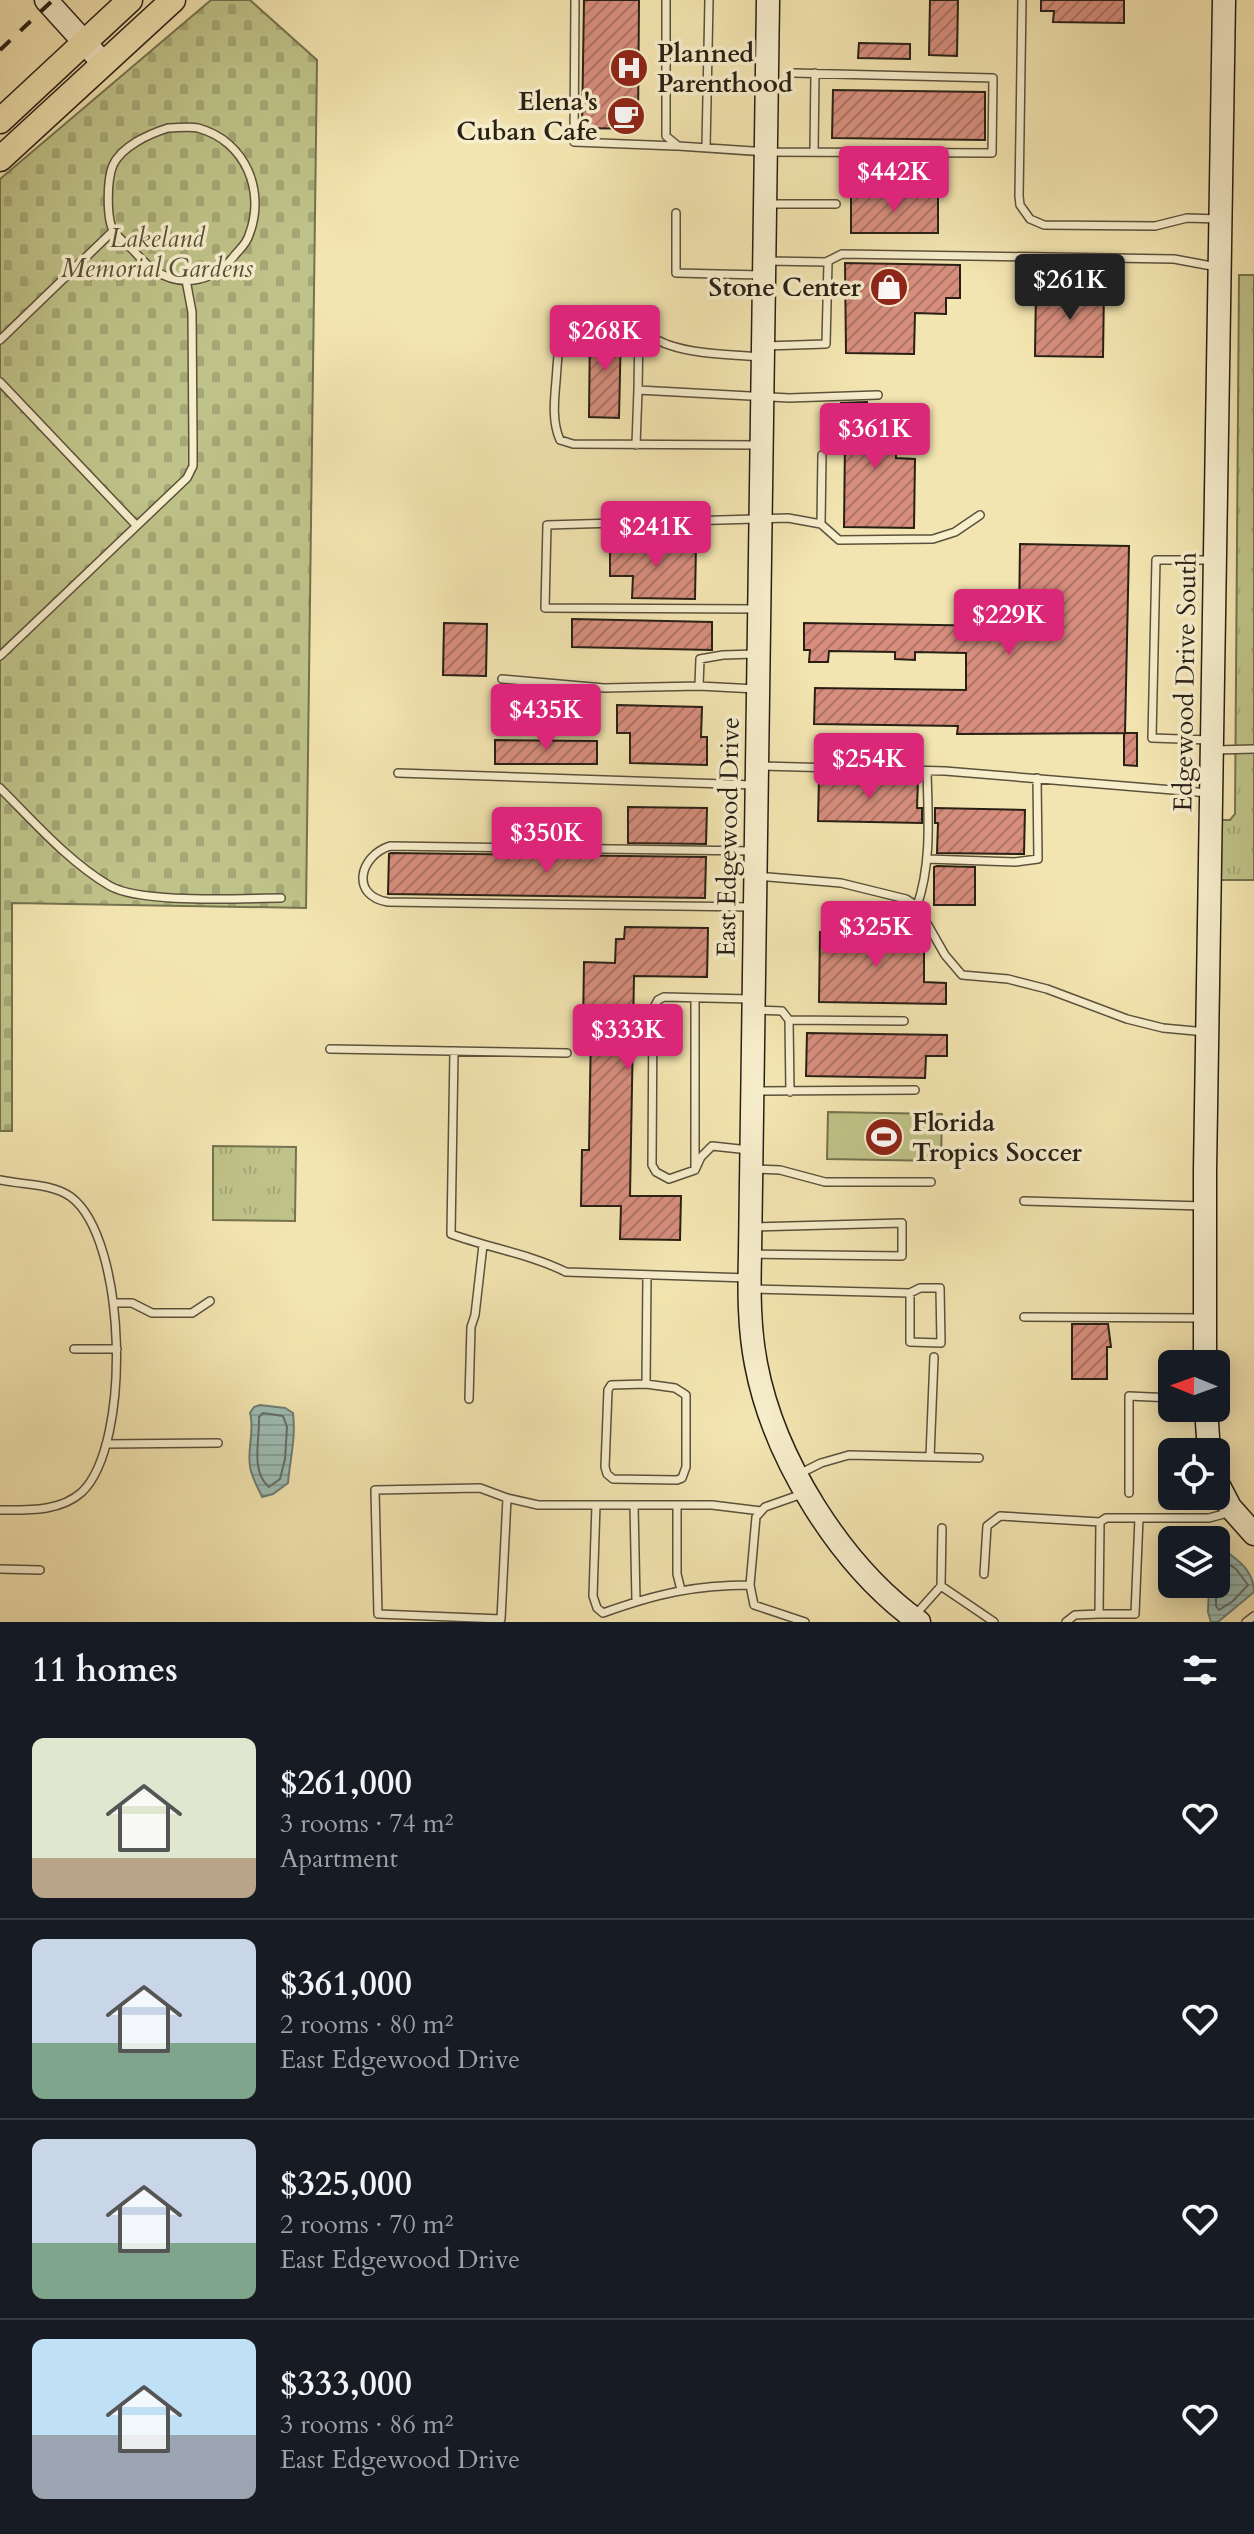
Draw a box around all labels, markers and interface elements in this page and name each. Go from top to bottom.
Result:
place label: Planned Parenthood [657,36,793,101]
hospital icon: Planned Parenthood [608,47,650,89]
place label: Elena's Cuban Cafe [456,84,598,149]
cafe icon: Elena's Cuban Cafe [605,95,647,137]
pin: $442K [838,146,950,214]
text: $442K [857,154,931,189]
park label: Lakeland Memorial Gardens [61,221,253,286]
pin: $261K [1014,254,1126,322]
text: $261K [1033,262,1107,297]
shop icon: Stone Center [868,266,910,308]
place label: Stone Center [709,270,862,305]
pin: $268K [549,305,661,373]
text: $268K [568,313,642,348]
pin: $361K [819,403,931,471]
text: $361K [838,411,912,446]
pin: $241K [600,501,712,569]
text: $241K [619,509,693,544]
street label: Edgewood Drive South [1165,552,1205,812]
pin: $229K [953,589,1065,657]
text: $229K [972,597,1046,632]
pin: $435K [490,684,602,752]
text: $435K [509,692,583,727]
street label: East Edgewood Drive [708,717,748,957]
pin: $254K [813,733,925,801]
text: $254K [832,741,906,776]
pin: $350K [491,807,603,875]
text: $350K [510,815,584,850]
pin: $325K [820,901,932,969]
text: $325K [839,909,913,944]
pin: $333K [572,1004,684,1072]
text: $333K [591,1012,665,1047]
place label: Florida Tropics Soccer [912,1105,1083,1170]
sports icon: Florida Tropics Soccer [863,1116,905,1158]
north arrow [1158,1350,1230,1422]
map controls [1158,1350,1230,1598]
button: locate [1158,1438,1230,1510]
button: layers [1158,1526,1230,1598]
text: 11 homes [32,1647,178,1693]
icon: filters [1178,1648,1222,1692]
text: $261,000 [280,1760,412,1806]
icon: home [96,1770,192,1866]
icon: heart [1178,1796,1222,1840]
text: 3 rooms · 74 m² [280,1806,453,1841]
text: Apartment [280,1841,398,1876]
text: $361,000 [280,1961,412,2007]
icon: home [96,1971,192,2067]
icon: heart [1178,1997,1222,2041]
text: 2 rooms · 80 m² [280,2007,453,2042]
text: East Edgewood Drive [280,2042,520,2077]
text: $325,000 [280,2161,412,2207]
icon: home [96,2171,192,2267]
icon: heart [1178,2197,1222,2241]
text: 2 rooms · 70 m² [280,2207,453,2242]
text: East Edgewood Drive [280,2242,520,2277]
text: $333,000 [280,2361,412,2407]
icon: home [96,2371,192,2467]
icon: heart [1178,2397,1222,2441]
text: 3 rooms · 86 m² [280,2407,453,2442]
text: East Edgewood Drive [280,2442,520,2477]

